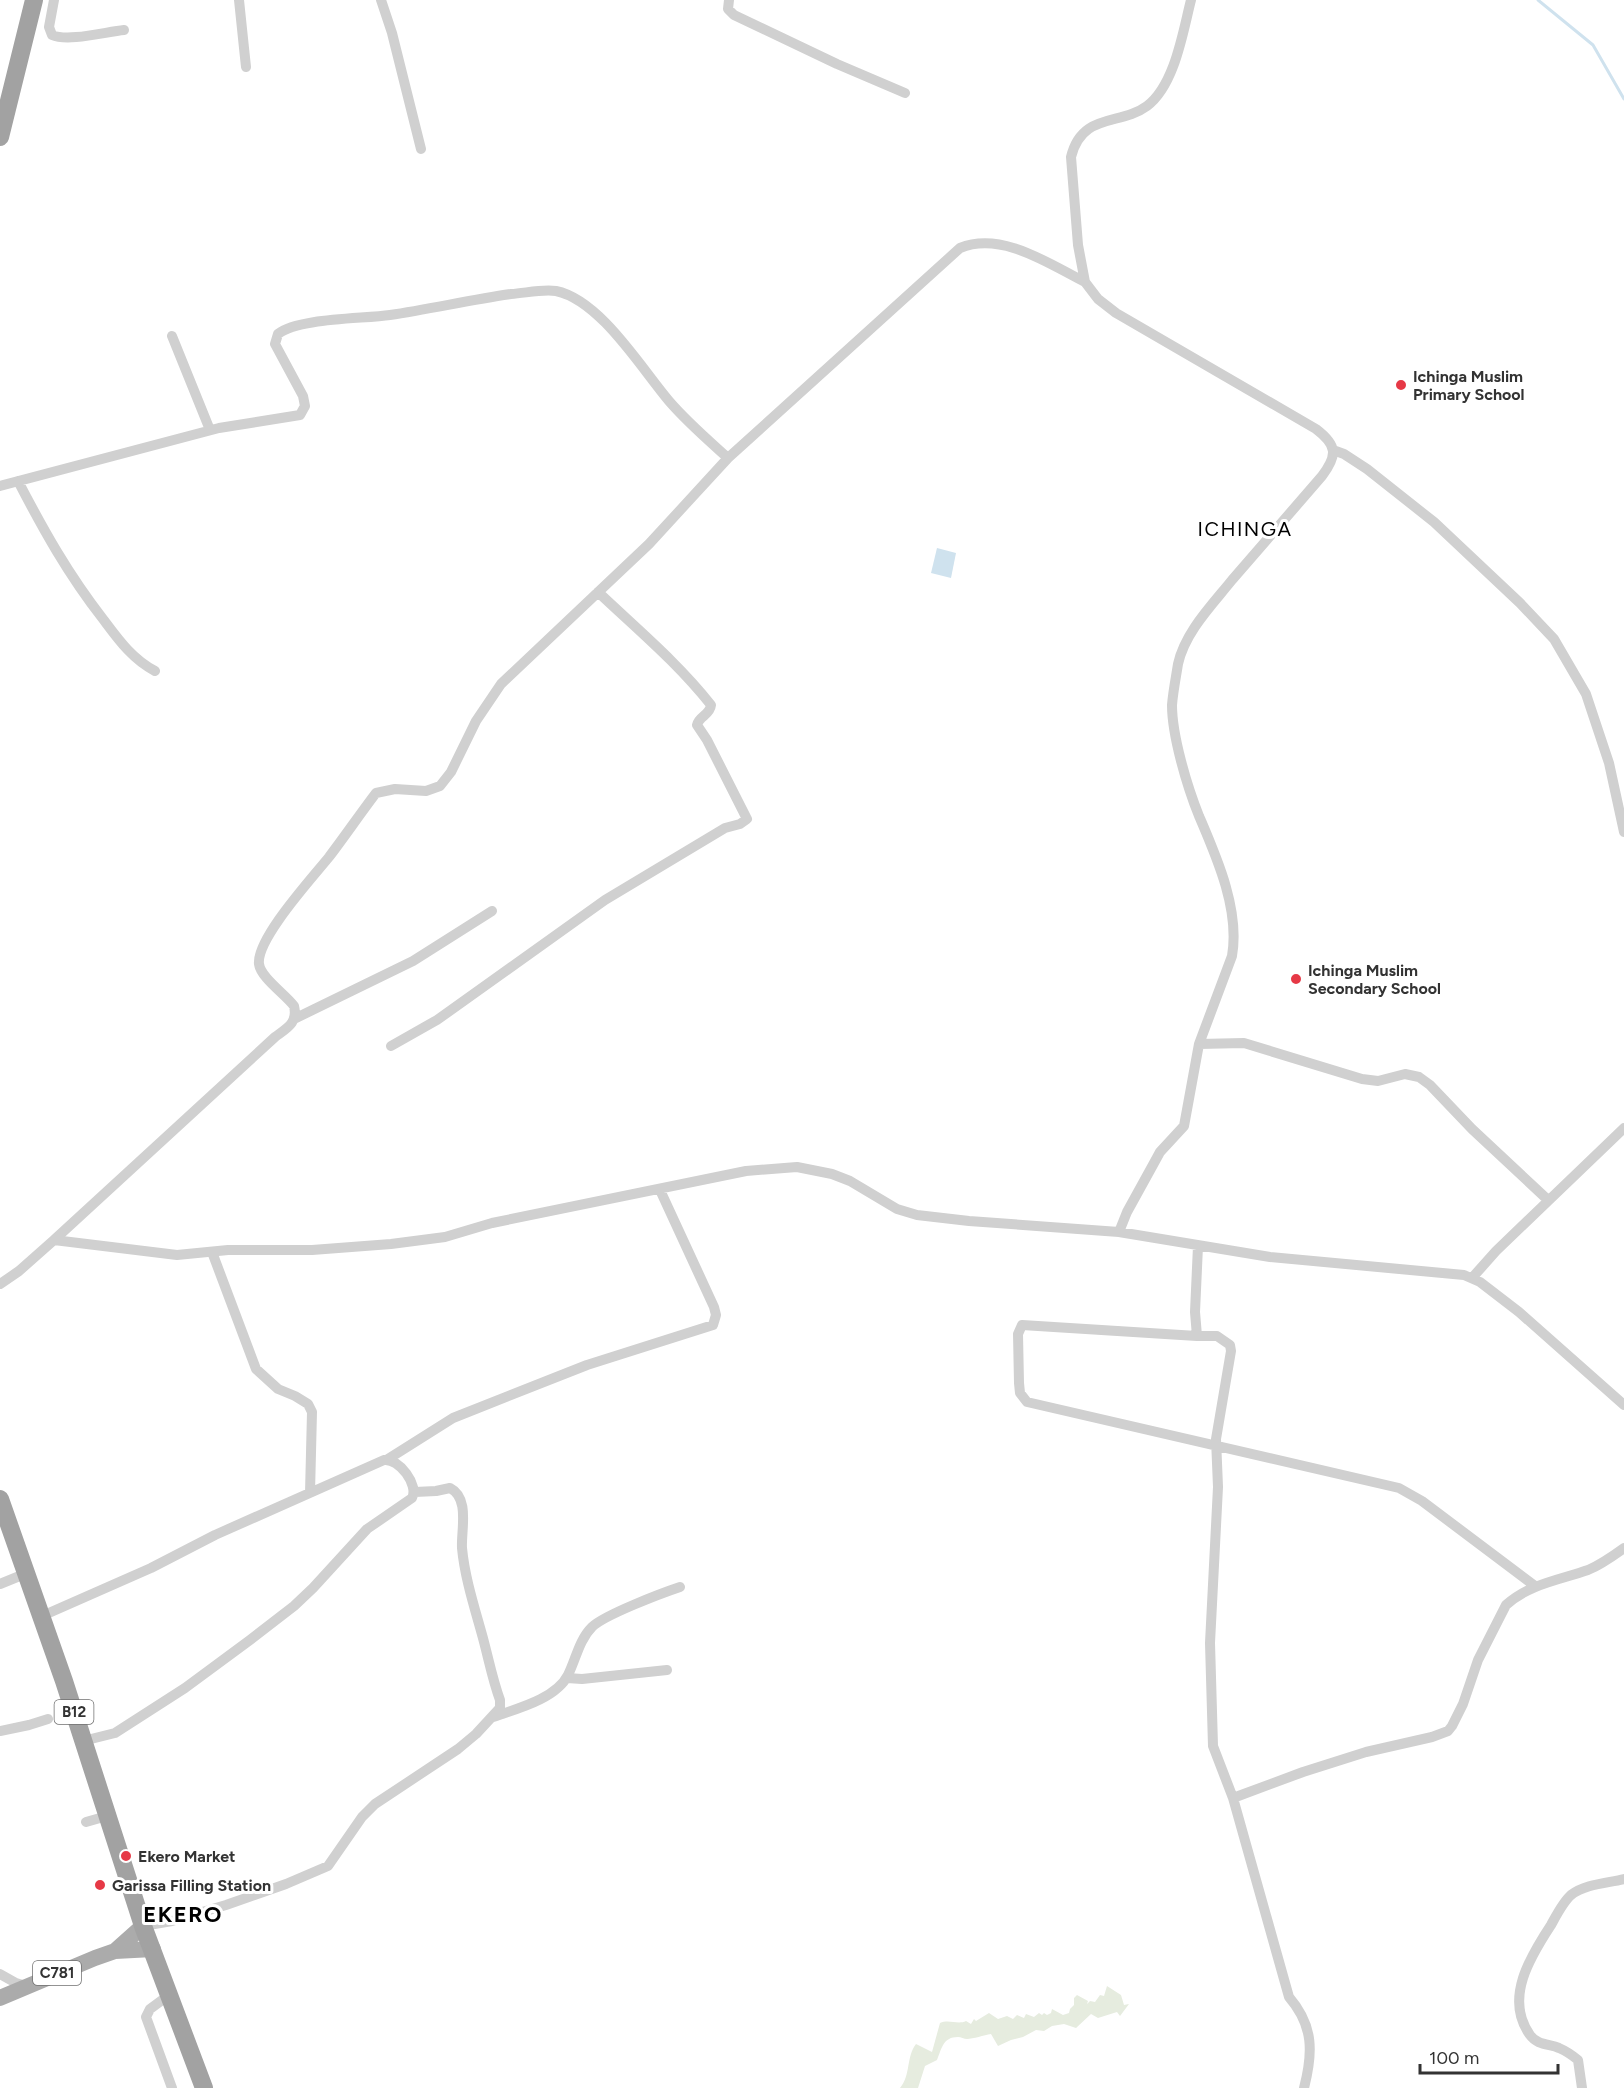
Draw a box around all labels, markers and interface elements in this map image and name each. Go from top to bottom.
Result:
place label: Ichinga Muslim Primary School [1413,367,1525,404]
marker: Ichinga Muslim Primary School [1394,378,1408,392]
district label: ICHINGA [1198,517,1292,541]
place label: Ichinga Muslim Secondary School [1308,961,1441,998]
marker: Ichinga Muslim Secondary School [1289,972,1303,986]
road number: B12 [54,1700,94,1724]
place label: Ekero Market [138,1847,235,1866]
marker: Ekero Market [119,1849,133,1863]
place label: Garissa Filling Station [112,1876,271,1895]
marker: Garissa Filling Station [93,1878,107,1892]
district label: EKERO [143,1901,223,1928]
road number: C781 [33,1961,81,1985]
scale bar [1420,2037,1558,2075]
text: 100 m [1429,2047,1479,2069]

